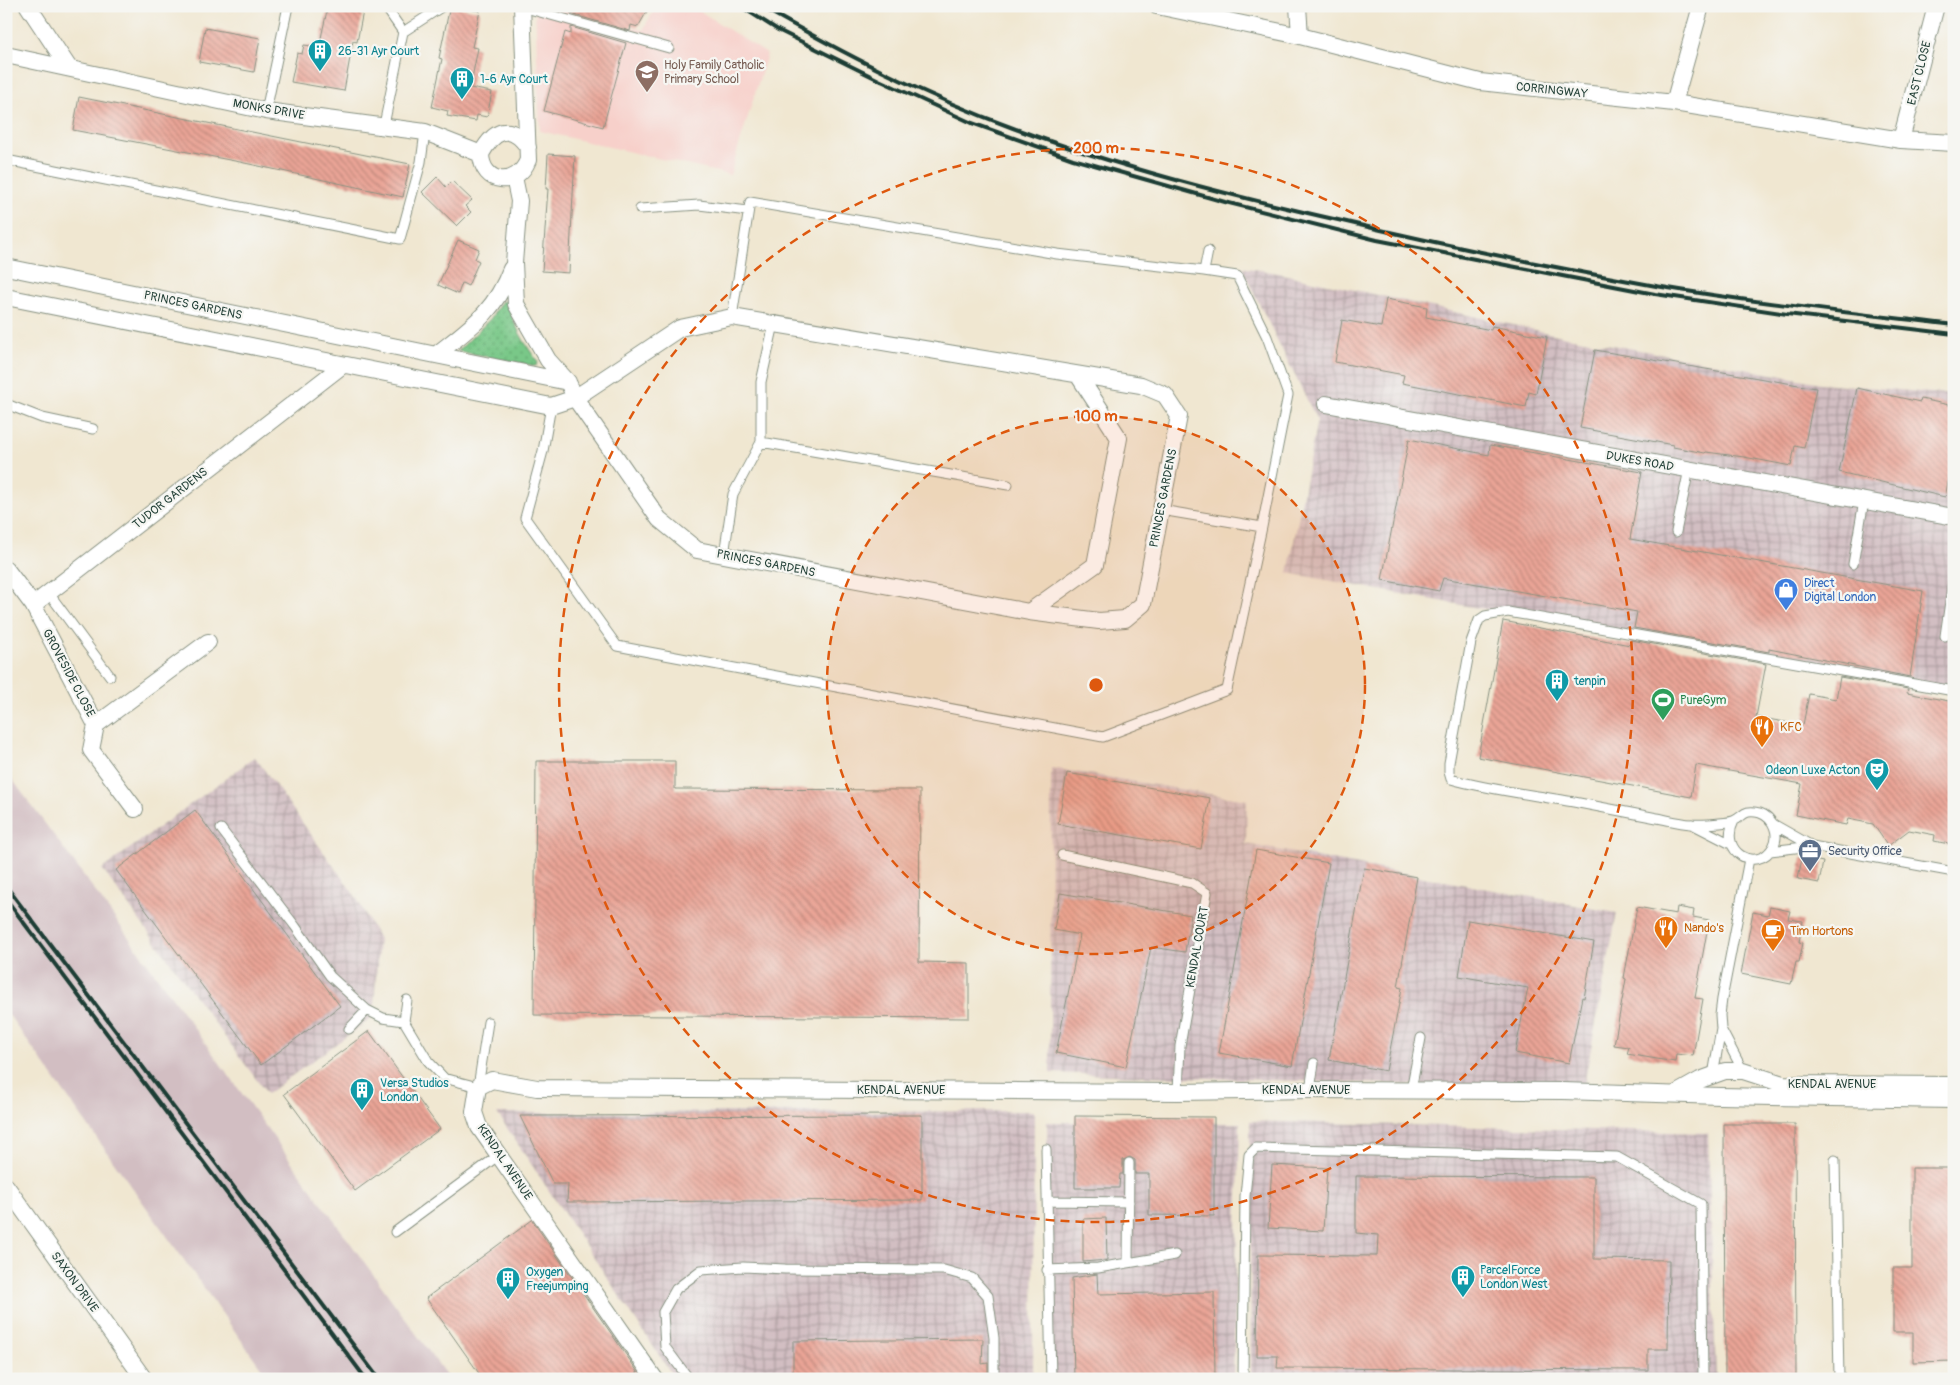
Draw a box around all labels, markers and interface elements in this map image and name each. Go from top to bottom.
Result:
building icon: 26-31 Ayr Court [307,38,333,72]
street label: EAST CLOSE [1904,40,1935,107]
place label: 26-31 Ayr Court [338,44,419,59]
place label: Holy Family Catholic Primary School [664,58,765,87]
school or university icon: Holy Family Catholic Primary School [634,59,660,93]
building icon: 1-6 Ayr Court [449,66,475,100]
place label: 1-6 Ayr Court [480,72,548,87]
street label: CORRINGWAY [1515,79,1589,102]
street label: MONKS DRIVE [232,96,306,123]
text: 200 m [1073,139,1119,158]
street label: PRINCES GARDENS [142,288,243,323]
text: 100 m [1075,407,1117,426]
street label: PRINCES GARDENS [1147,448,1180,549]
street label: DUKES ROAD [1605,448,1675,475]
street label: TUDOR GARDENS [130,464,211,532]
street label: PRINCES GARDENS [715,547,816,580]
place label: Direct Digital London [1804,576,1877,605]
shop icon: Direct Digital London [1773,577,1799,611]
street label: GROVESIDE CLOSE [39,627,98,720]
building icon: tenpin [1544,668,1570,702]
place label: tenpin [1573,674,1606,689]
centre of rings [1087,676,1105,694]
sports icon: PureGym [1650,687,1676,721]
place label: PureGym [1680,693,1727,708]
restaurant icon: KFC [1749,714,1775,748]
place label: KFC [1780,720,1802,735]
theatre icon: Odeon Luxe Acton [1864,757,1890,791]
place label: Odeon Luxe Acton [1766,763,1860,778]
office icon: Security Office [1797,838,1823,872]
place label: Security Office [1828,844,1902,859]
street label: KENDAL COURT [1183,905,1212,989]
restaurant icon: Nando's [1653,915,1679,949]
cafe icon: Tim Hortons [1760,918,1786,952]
place label: Nando's [1684,921,1725,936]
place label: Tim Hortons [1790,924,1854,939]
place label: Versa Studios London [380,1076,449,1105]
building icon: Versa Studios London [349,1077,375,1111]
street label: KENDAL AVENUE [1788,1077,1876,1092]
street label: KENDAL AVENUE [857,1083,945,1098]
street label: KENDAL AVENUE [1262,1083,1350,1098]
street label: KENDAL AVENUE [474,1121,536,1203]
street label: SAXON DRIVE [48,1249,102,1316]
place label: ParcelForce London West [1480,1263,1548,1292]
building icon: ParcelForce London West [1450,1264,1476,1298]
place label: Oxygen Freejumping [526,1265,588,1294]
building icon: Oxygen Freejumping [495,1266,521,1300]

